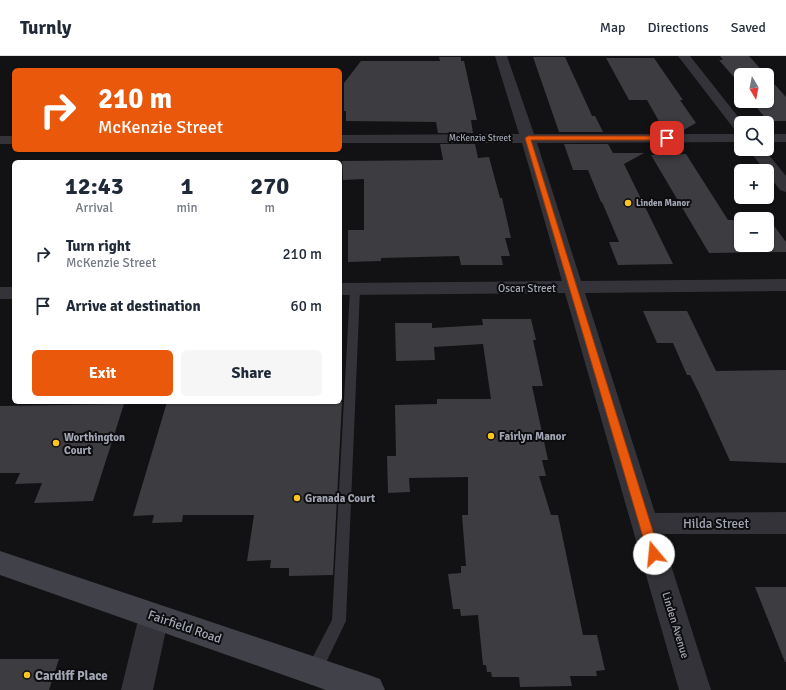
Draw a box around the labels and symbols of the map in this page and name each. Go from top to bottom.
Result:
north arrow [734,68,774,108]
pin [650,121,684,155]
street label: McKenzie Street [449,133,511,144]
marker: Linden Manor [623,198,633,208]
place label: Linden Manor [636,198,690,209]
street label: Oscar Street [498,282,556,295]
place label: Fairlyn Manor [499,430,567,443]
place label: Worthington Court [64,431,125,457]
marker: Fairlyn Manor [486,431,496,441]
marker: Worthington Court [51,438,61,448]
place label: Granada Court [305,492,375,505]
marker: Granada Court [292,493,302,503]
street label: Hilda Street [683,516,750,532]
position arrow [633,533,675,575]
street label: Linden Avenue [659,590,692,660]
street label: Fairfield Road [146,607,224,647]
place label: Cardiff Place [35,668,108,684]
marker: Cardiff Place [22,670,32,680]

